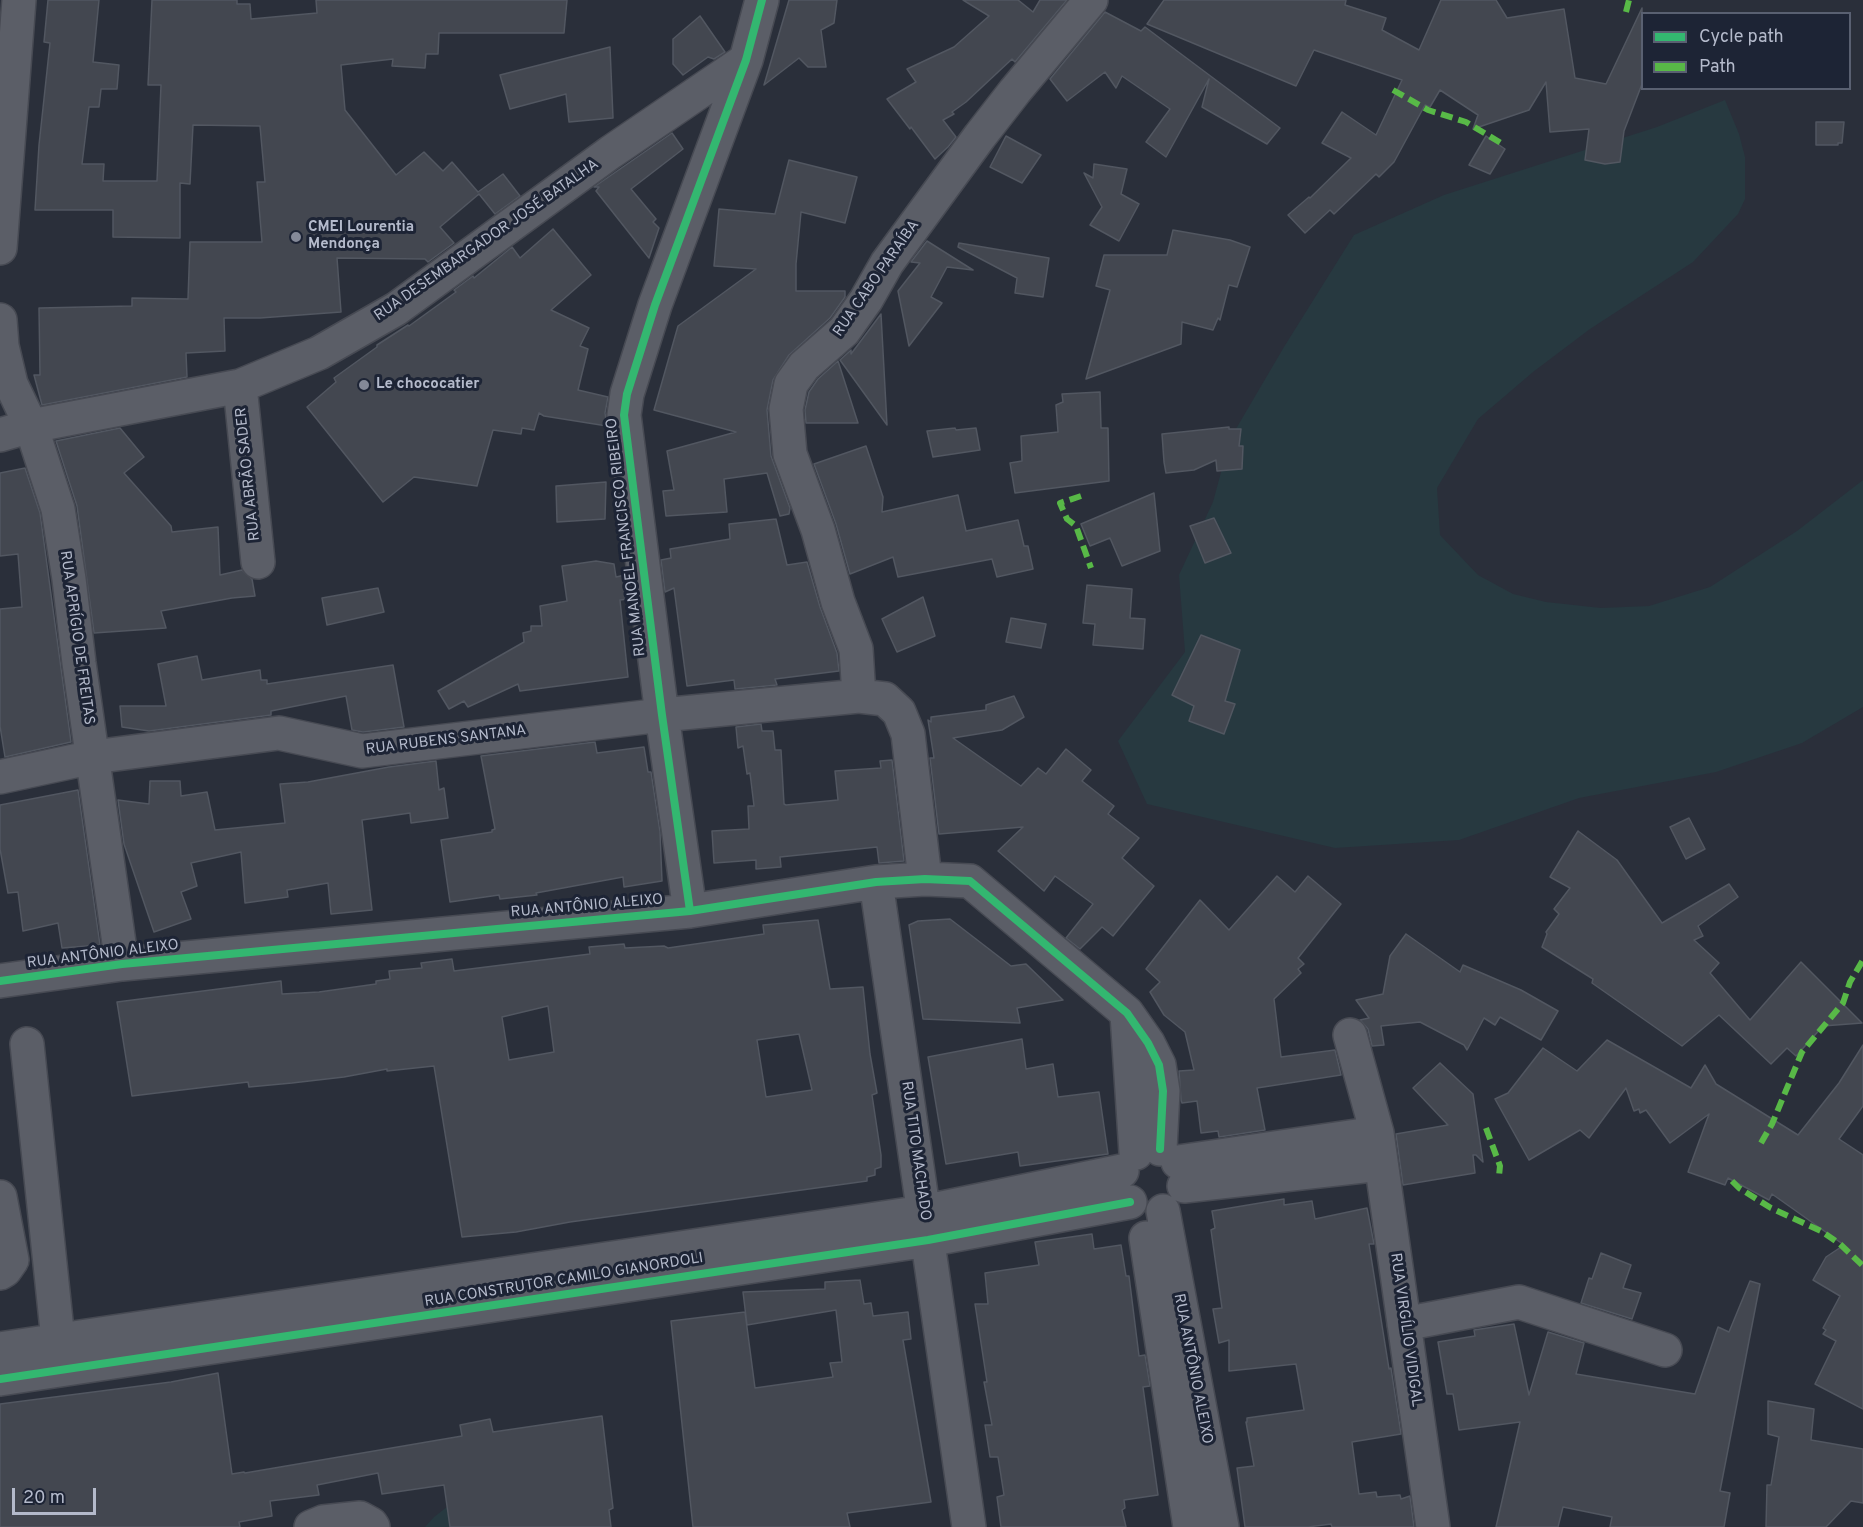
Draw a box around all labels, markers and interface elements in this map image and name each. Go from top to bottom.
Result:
legend [1641,12,1851,90]
text: Cycle path [1699,26,1784,49]
text: Path [1699,56,1736,79]
street label: RUA DESEMBARGADOR JOSÉ BATALHA [371,156,603,326]
street label: RUA CABO PARAÍBA [830,217,924,341]
place label: CMEI Lourentia Mendonça [308,219,414,254]
marker: CMEI Lourentia Mendonça [289,230,303,244]
place label: Le chococatier [376,376,480,394]
marker: Le chococatier [357,378,371,392]
street label: RUA ABRÃO SADER [233,406,265,542]
street label: RUA MANOEL FRANCISCO RIBEIRO [603,417,651,657]
street label: RUA APRÍGIO DE FREITAS [55,550,97,726]
street label: RUA RUBENS SANTANA [365,722,527,760]
street label: RUA ANTÔNIO ALEIXO [510,891,664,923]
street label: RUA ANTÔNIO ALEIXO [26,937,180,973]
street label: RUA TITO MACHADO [896,1080,934,1222]
street label: RUA CONSTRUTOR CAMILO GIANORDOLI [423,1250,705,1312]
street label: RUA VIRGÍLIO VIDIGAL [1385,1252,1425,1408]
street label: RUA ANTÔNIO ALEIXO [1169,1292,1215,1446]
scale bar [15,1476,99,1514]
text: 20 m [23,1487,65,1510]

